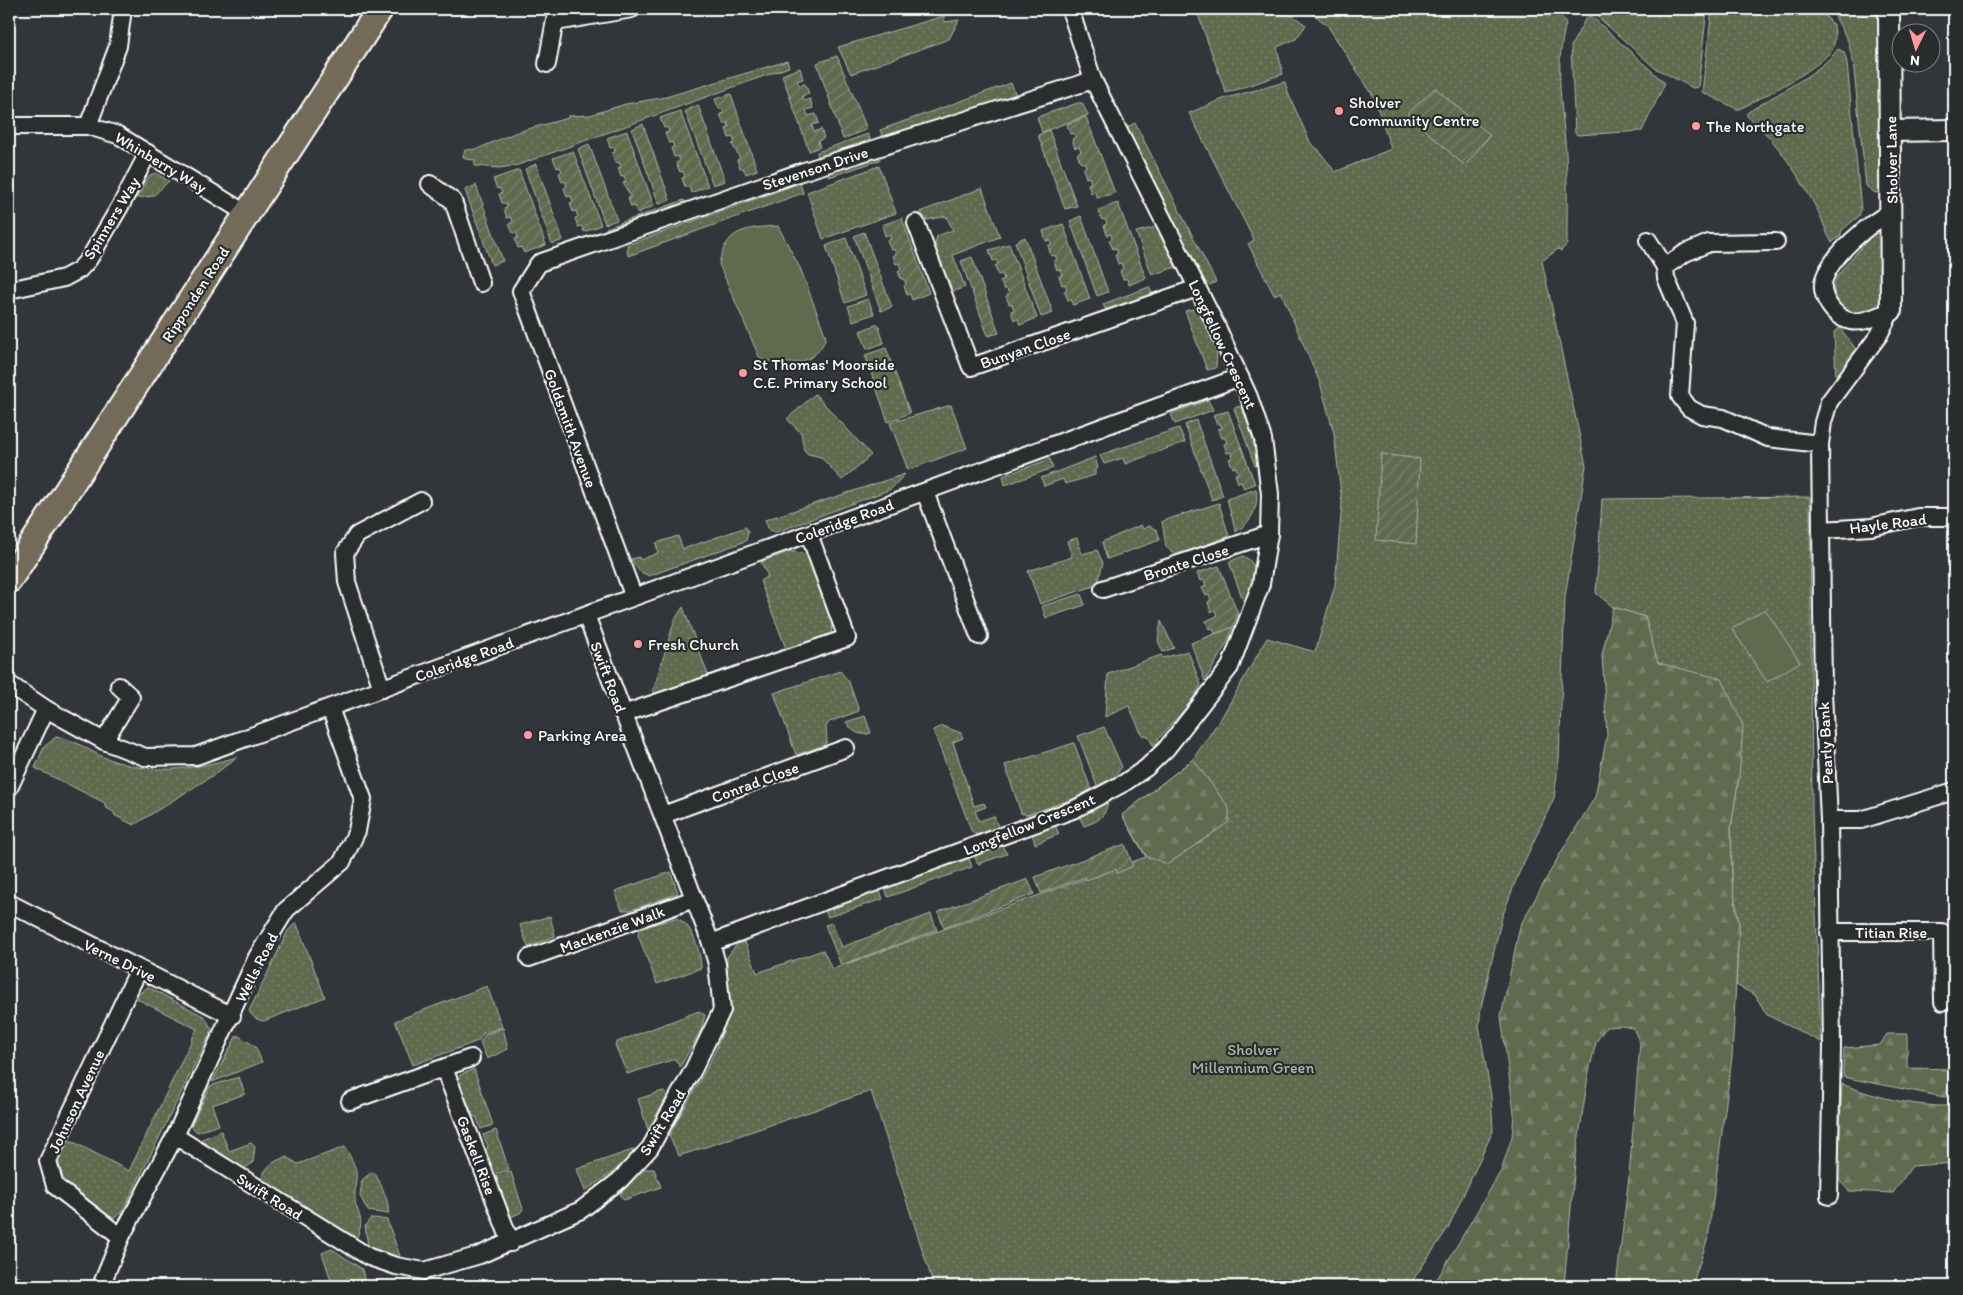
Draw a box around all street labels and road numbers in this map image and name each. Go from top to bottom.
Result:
street label: Sholver Lane [1881,116,1902,204]
street label: Whinberry Way [111,128,211,198]
street label: Stevenson Drive [760,142,870,195]
street label: Spinners Way [79,173,144,263]
street label: Ripponden Road [157,243,234,346]
street label: Longfellow Crescent [1184,277,1261,412]
street label: Bunyan Close [978,324,1073,373]
street label: Goldsmith Avenue [540,366,601,490]
street label: Coleridge Road [792,495,896,548]
street label: Hayle Road [1848,509,1928,538]
street label: Bronte Close [1141,540,1231,585]
street label: Coleridge Road [412,633,516,686]
street label: Swift Road [586,639,631,716]
street label: Pearly Bank [1814,702,1837,784]
street label: Conrad Close [709,758,801,807]
street label: Longfellow Crescent [961,789,1098,860]
street label: Mackenzie Walk [557,901,668,957]
street label: Titian Rise [1855,923,1927,942]
street label: Wells Road [231,929,282,1005]
street label: Verne Drive [81,935,159,986]
street label: Johnson Avenue [44,1047,109,1156]
street label: Swift Road [635,1085,690,1159]
street label: Gaskell Rise [453,1113,500,1198]
street label: Swift Road [233,1169,307,1224]

